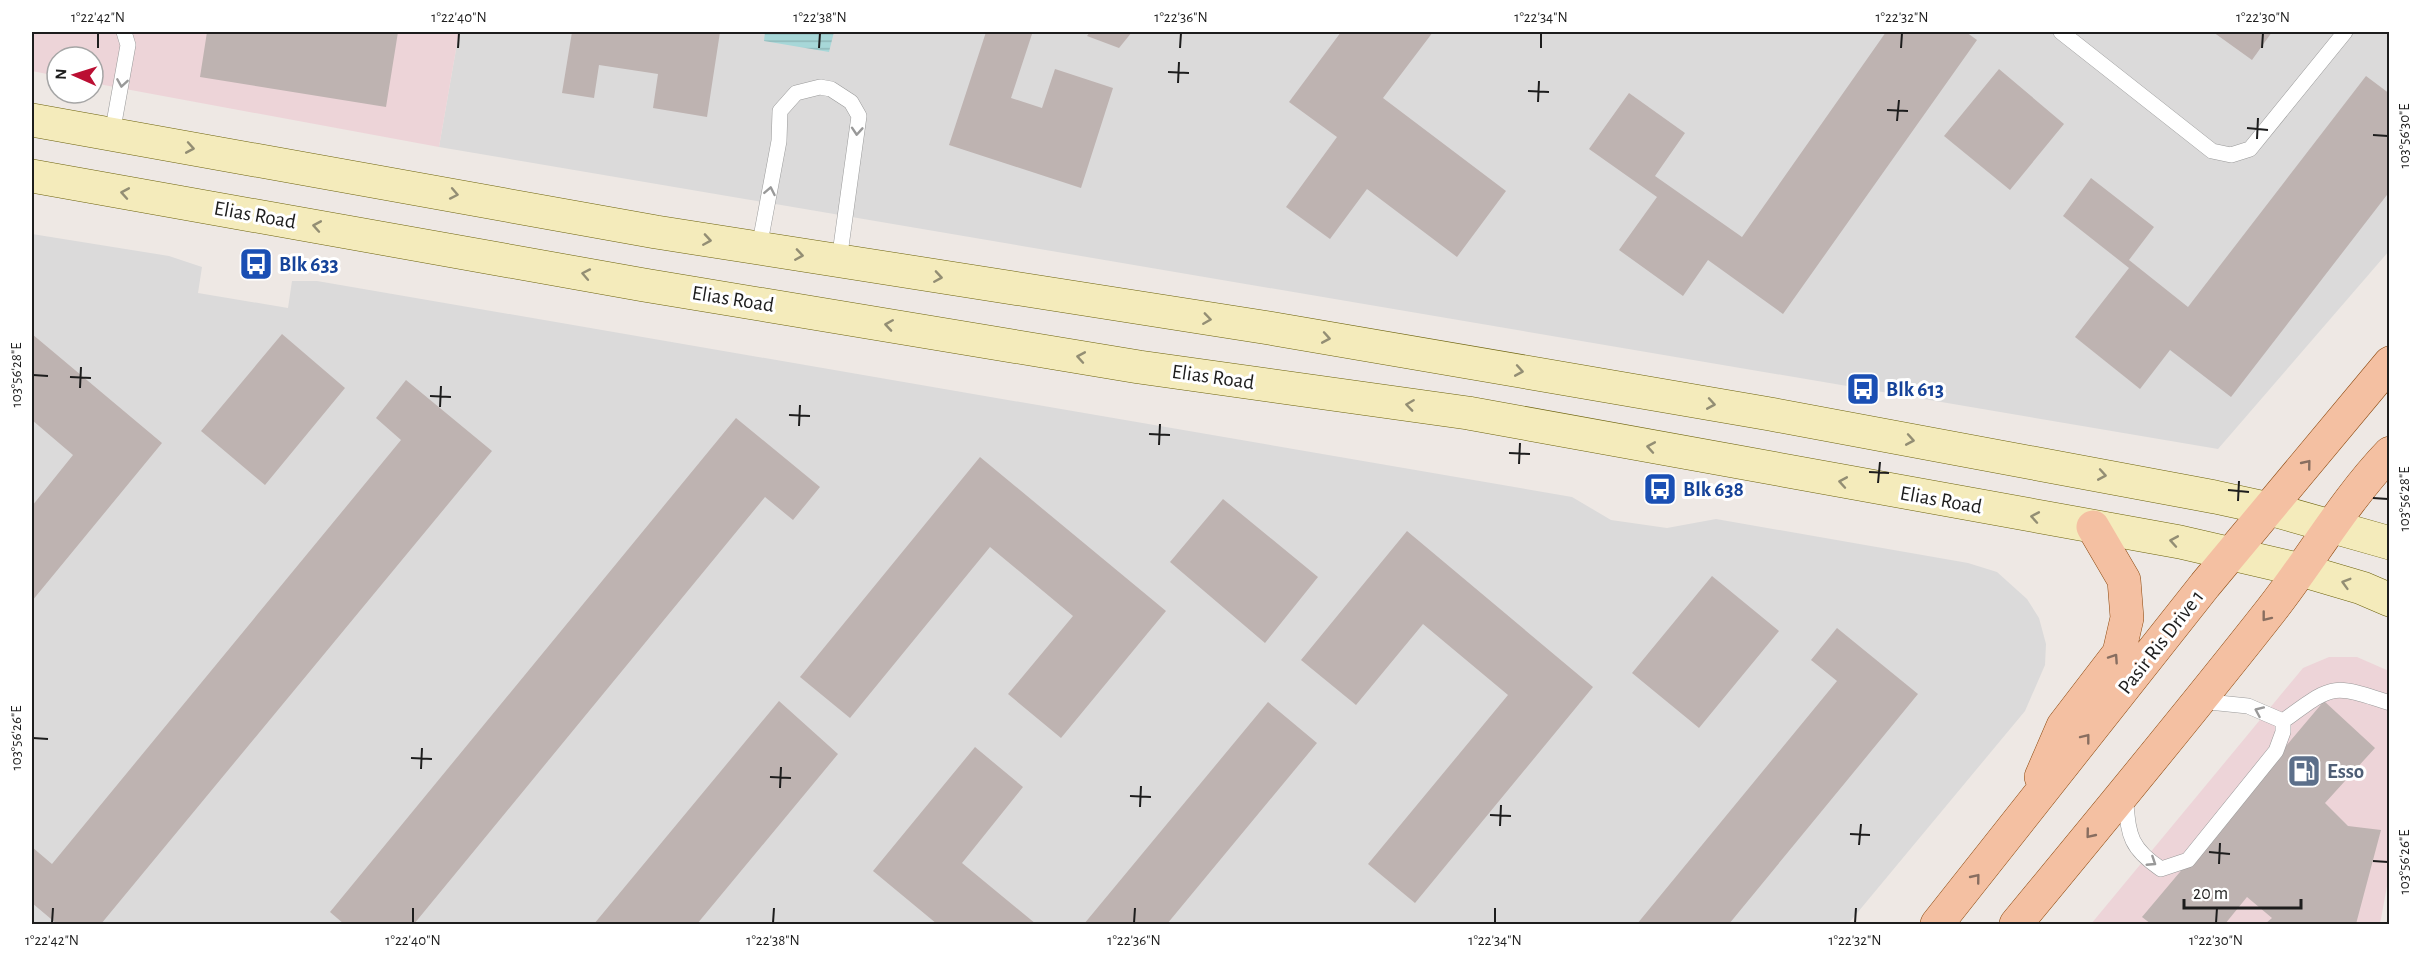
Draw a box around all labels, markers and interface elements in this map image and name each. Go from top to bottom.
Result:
text: 1°22'42"N [71,10,125,25]
text: 1°22'40"N [431,10,487,25]
text: 1°22'38"N [793,10,847,25]
text: 1°22'36"N [1154,10,1208,25]
text: 1°22'34"N [1514,10,1568,25]
text: 1°22'32"N [1875,10,1929,25]
text: 1°22'30"N [2236,10,2290,25]
north arrow [45,45,105,105]
text: N [53,68,69,80]
one-way arrow [116,77,129,87]
text: 103°56'30"E [2397,104,2412,169]
one-way arrow [851,126,864,135]
one-way arrow [185,141,195,153]
one-way arrow [763,186,776,196]
one-way arrow [121,187,131,200]
one-way arrow [449,187,459,200]
street label: Elias Road [212,197,298,233]
one-way arrow [313,221,322,233]
one-way arrow [702,233,712,246]
bus stop icon: Blk 633 [238,246,274,282]
one-way arrow [794,248,804,260]
place label: Blk 633 [279,254,339,275]
one-way arrow [582,268,592,281]
one-way arrow [934,270,943,282]
street label: Elias Road [690,282,776,316]
one-way arrow [1203,312,1212,324]
one-way arrow [884,319,894,332]
one-way arrow [1321,331,1331,344]
text: 103°56'28"E [9,343,24,407]
one-way arrow [1077,351,1087,364]
street label: Elias Road [1170,361,1256,393]
one-way arrow [1513,364,1523,377]
bus stop icon: Blk 613 [1845,371,1881,407]
place label: Blk 613 [1886,379,1944,400]
one-way arrow [1705,397,1715,410]
one-way arrow [1405,399,1414,411]
one-way arrow [1905,433,1915,446]
one-way arrow [1647,441,1656,453]
one-way arrow [2300,460,2311,471]
text: 103°56'28"E [2397,467,2412,531]
one-way arrow [2097,469,2107,481]
bus stop icon: Blk 638 [1642,471,1678,507]
one-way arrow [1839,476,1849,489]
place label: Blk 638 [1683,479,1744,500]
street label: Elias Road [1898,482,1984,518]
one-way arrow [2030,511,2040,524]
one-way arrow [2169,535,2179,548]
one-way arrow [2341,578,2352,590]
street label: Pasir Ris Drive 1 [2114,586,2208,698]
one-way arrow [2262,610,2273,621]
one-way arrow [2106,654,2118,664]
text: 103°56'26"E [9,706,24,770]
one-way arrow [2255,706,2266,718]
one-way arrow [2078,734,2089,745]
fuel station icon: Esso [2286,753,2322,789]
place label: Esso [2327,761,2364,782]
one-way arrow [2087,827,2098,838]
text: 103°56'26"E [2397,830,2412,894]
one-way arrow [2146,855,2156,867]
scale bar [2184,872,2301,910]
one-way arrow [1968,873,1979,884]
text: 20 m [2193,885,2228,903]
text: 1°22'42"N [25,933,79,948]
text: 1°22'40"N [385,933,441,948]
text: 1°22'38"N [746,933,800,948]
text: 1°22'36"N [1107,933,1161,948]
text: 1°22'34"N [1468,933,1522,948]
text: 1°22'32"N [1828,933,1882,948]
text: 1°22'30"N [2189,933,2243,948]

